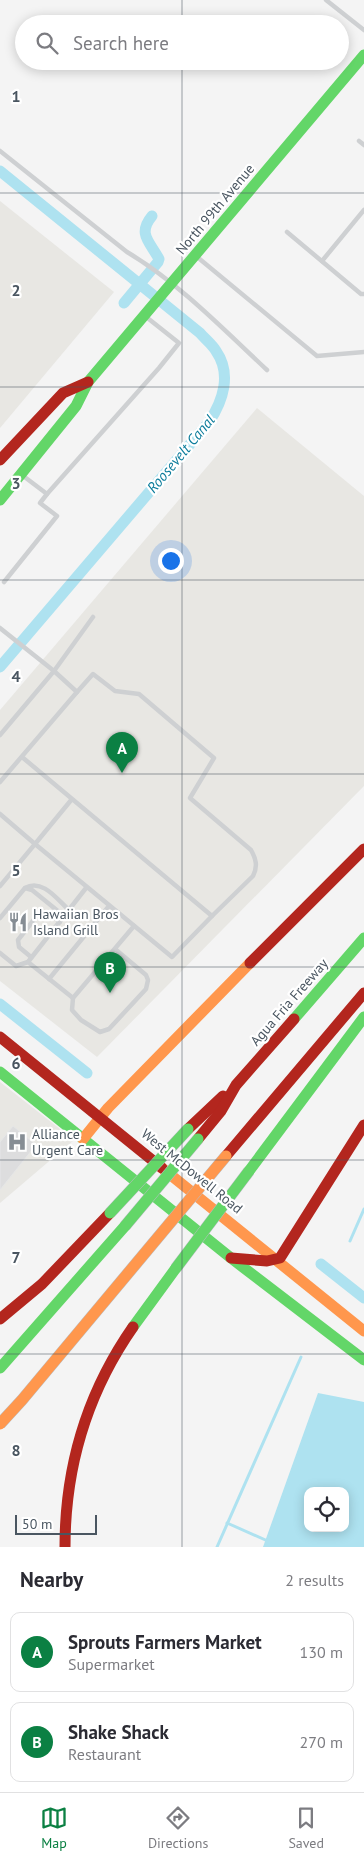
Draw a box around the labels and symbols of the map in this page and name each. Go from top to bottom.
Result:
text: 1 [11,86,21,106]
street label: North 99th Avenue [172,160,258,258]
text: 2 [11,280,21,300]
water label: Roosevelt Canal [143,411,219,497]
text: 3 [11,473,21,493]
your location [158,548,184,574]
text: 4 [11,666,21,686]
pin: A [106,732,138,773]
text: 5 [11,860,21,880]
place label: Hawaiian Bros Island Grill [33,905,119,939]
restaurant icon: Hawaiian Bros Island Grill [7,911,29,933]
pin: B [94,952,126,993]
street label: Agua Fria Freeway [246,954,332,1049]
text: 6 [11,1053,21,1073]
place label: Alliance Urgent Care [32,1125,103,1159]
street label: West McDowell Road [138,1125,246,1217]
hospital icon: Alliance Urgent Care [6,1131,28,1153]
text: 7 [11,1247,21,1267]
text: 8 [11,1440,21,1460]
scale bar [15,1512,98,1535]

